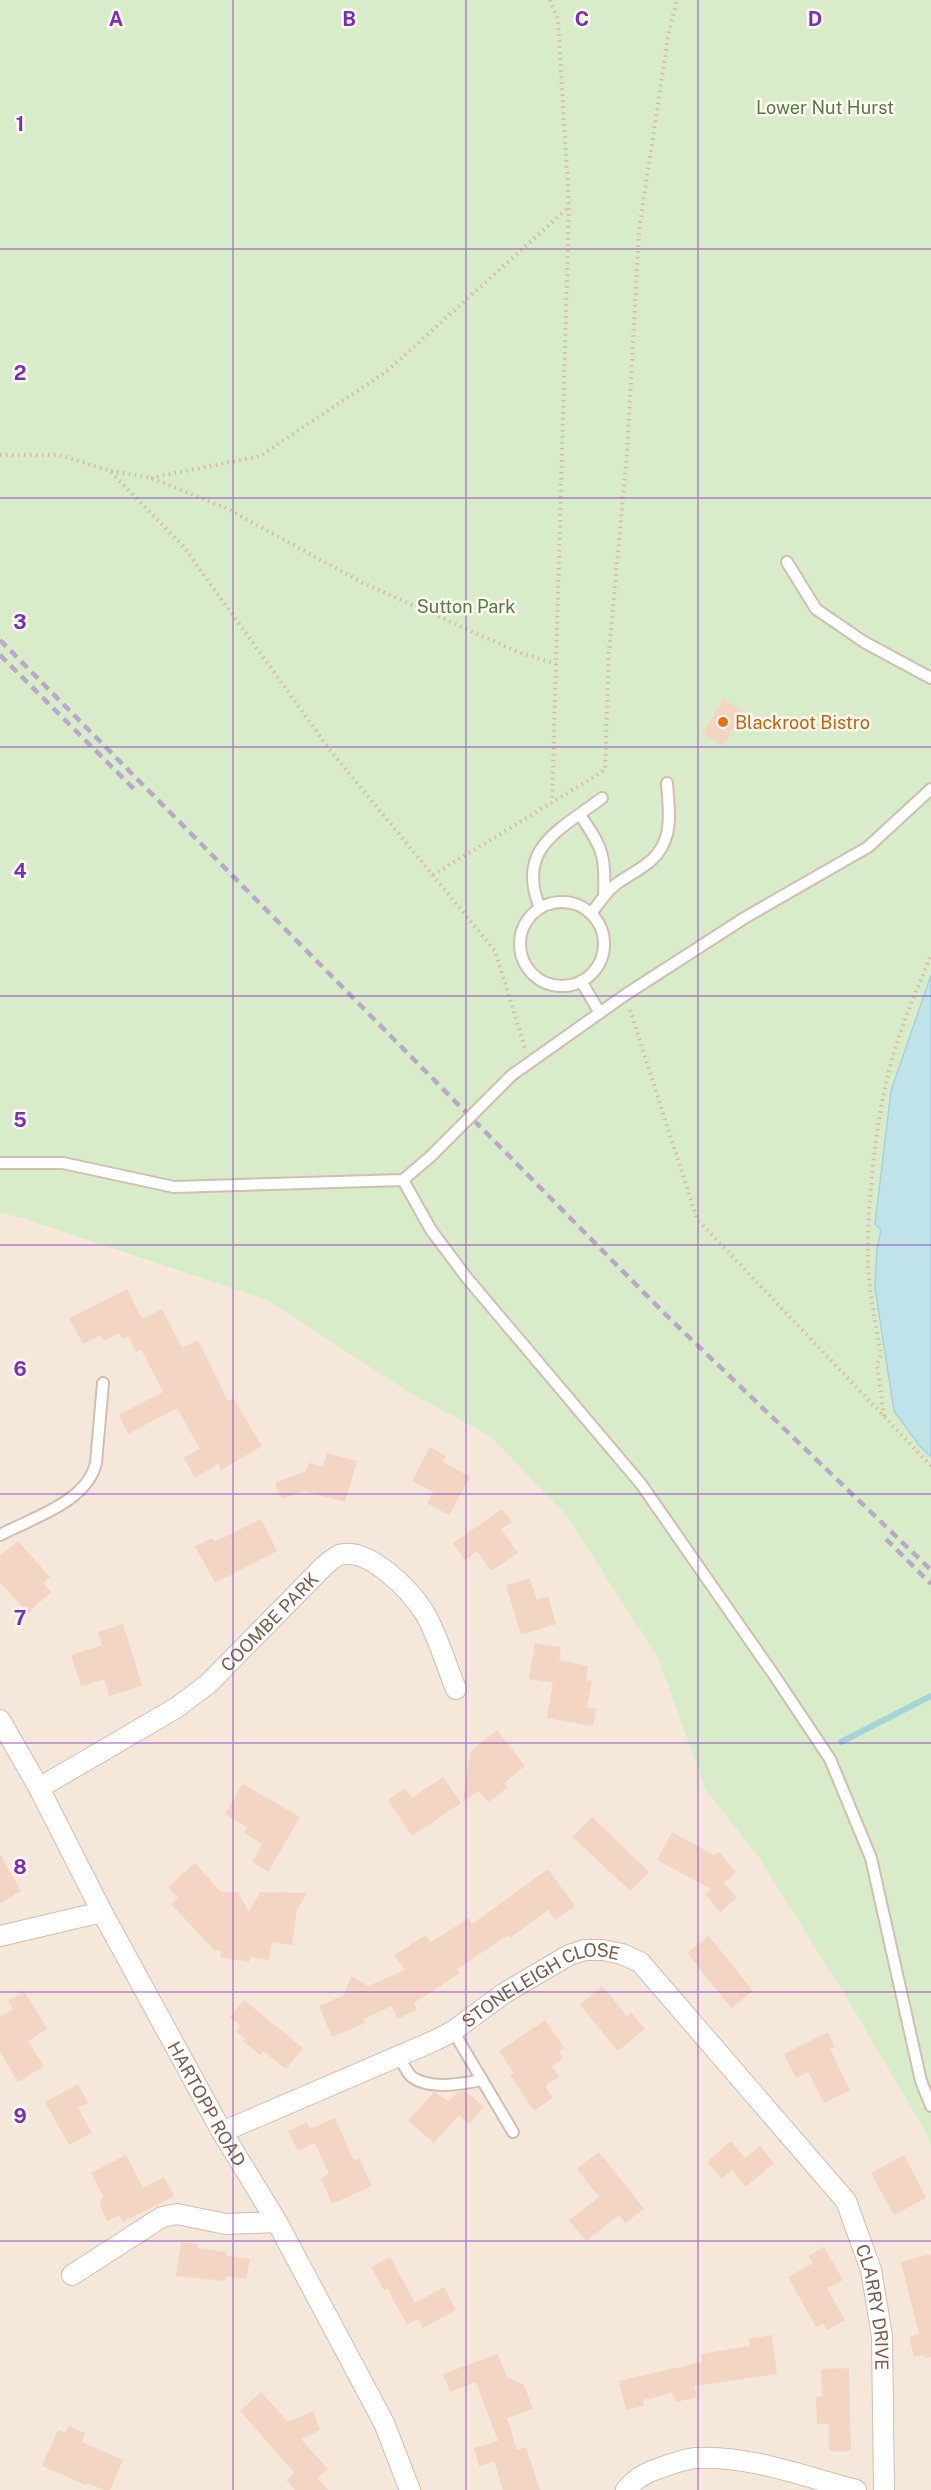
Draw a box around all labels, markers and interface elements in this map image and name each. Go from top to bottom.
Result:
text: A [109,7,123,31]
text: B [342,7,356,31]
text: C [575,7,589,31]
text: D [808,7,822,31]
park label: Lower Nut Hurst [756,97,894,118]
text: 1 [16,112,24,136]
text: 2 [14,361,26,385]
park label: Sutton Park [417,596,515,617]
text: 3 [13,610,27,634]
place label: Blackroot Bistro [735,712,870,733]
marker: Blackroot Bistro [716,715,730,729]
text: 4 [13,859,27,883]
text: 5 [13,1108,27,1132]
text: 6 [13,1357,27,1381]
street label: COOMBE PARK [216,1568,322,1675]
text: 7 [14,1606,26,1630]
text: 8 [13,1855,27,1879]
street label: STONELEIGH CLOSE [457,1940,622,2032]
street label: HARTOPP ROAD [164,2038,251,2170]
text: 9 [13,2104,27,2128]
street label: CLARRY DRIVE [852,2241,893,2370]

